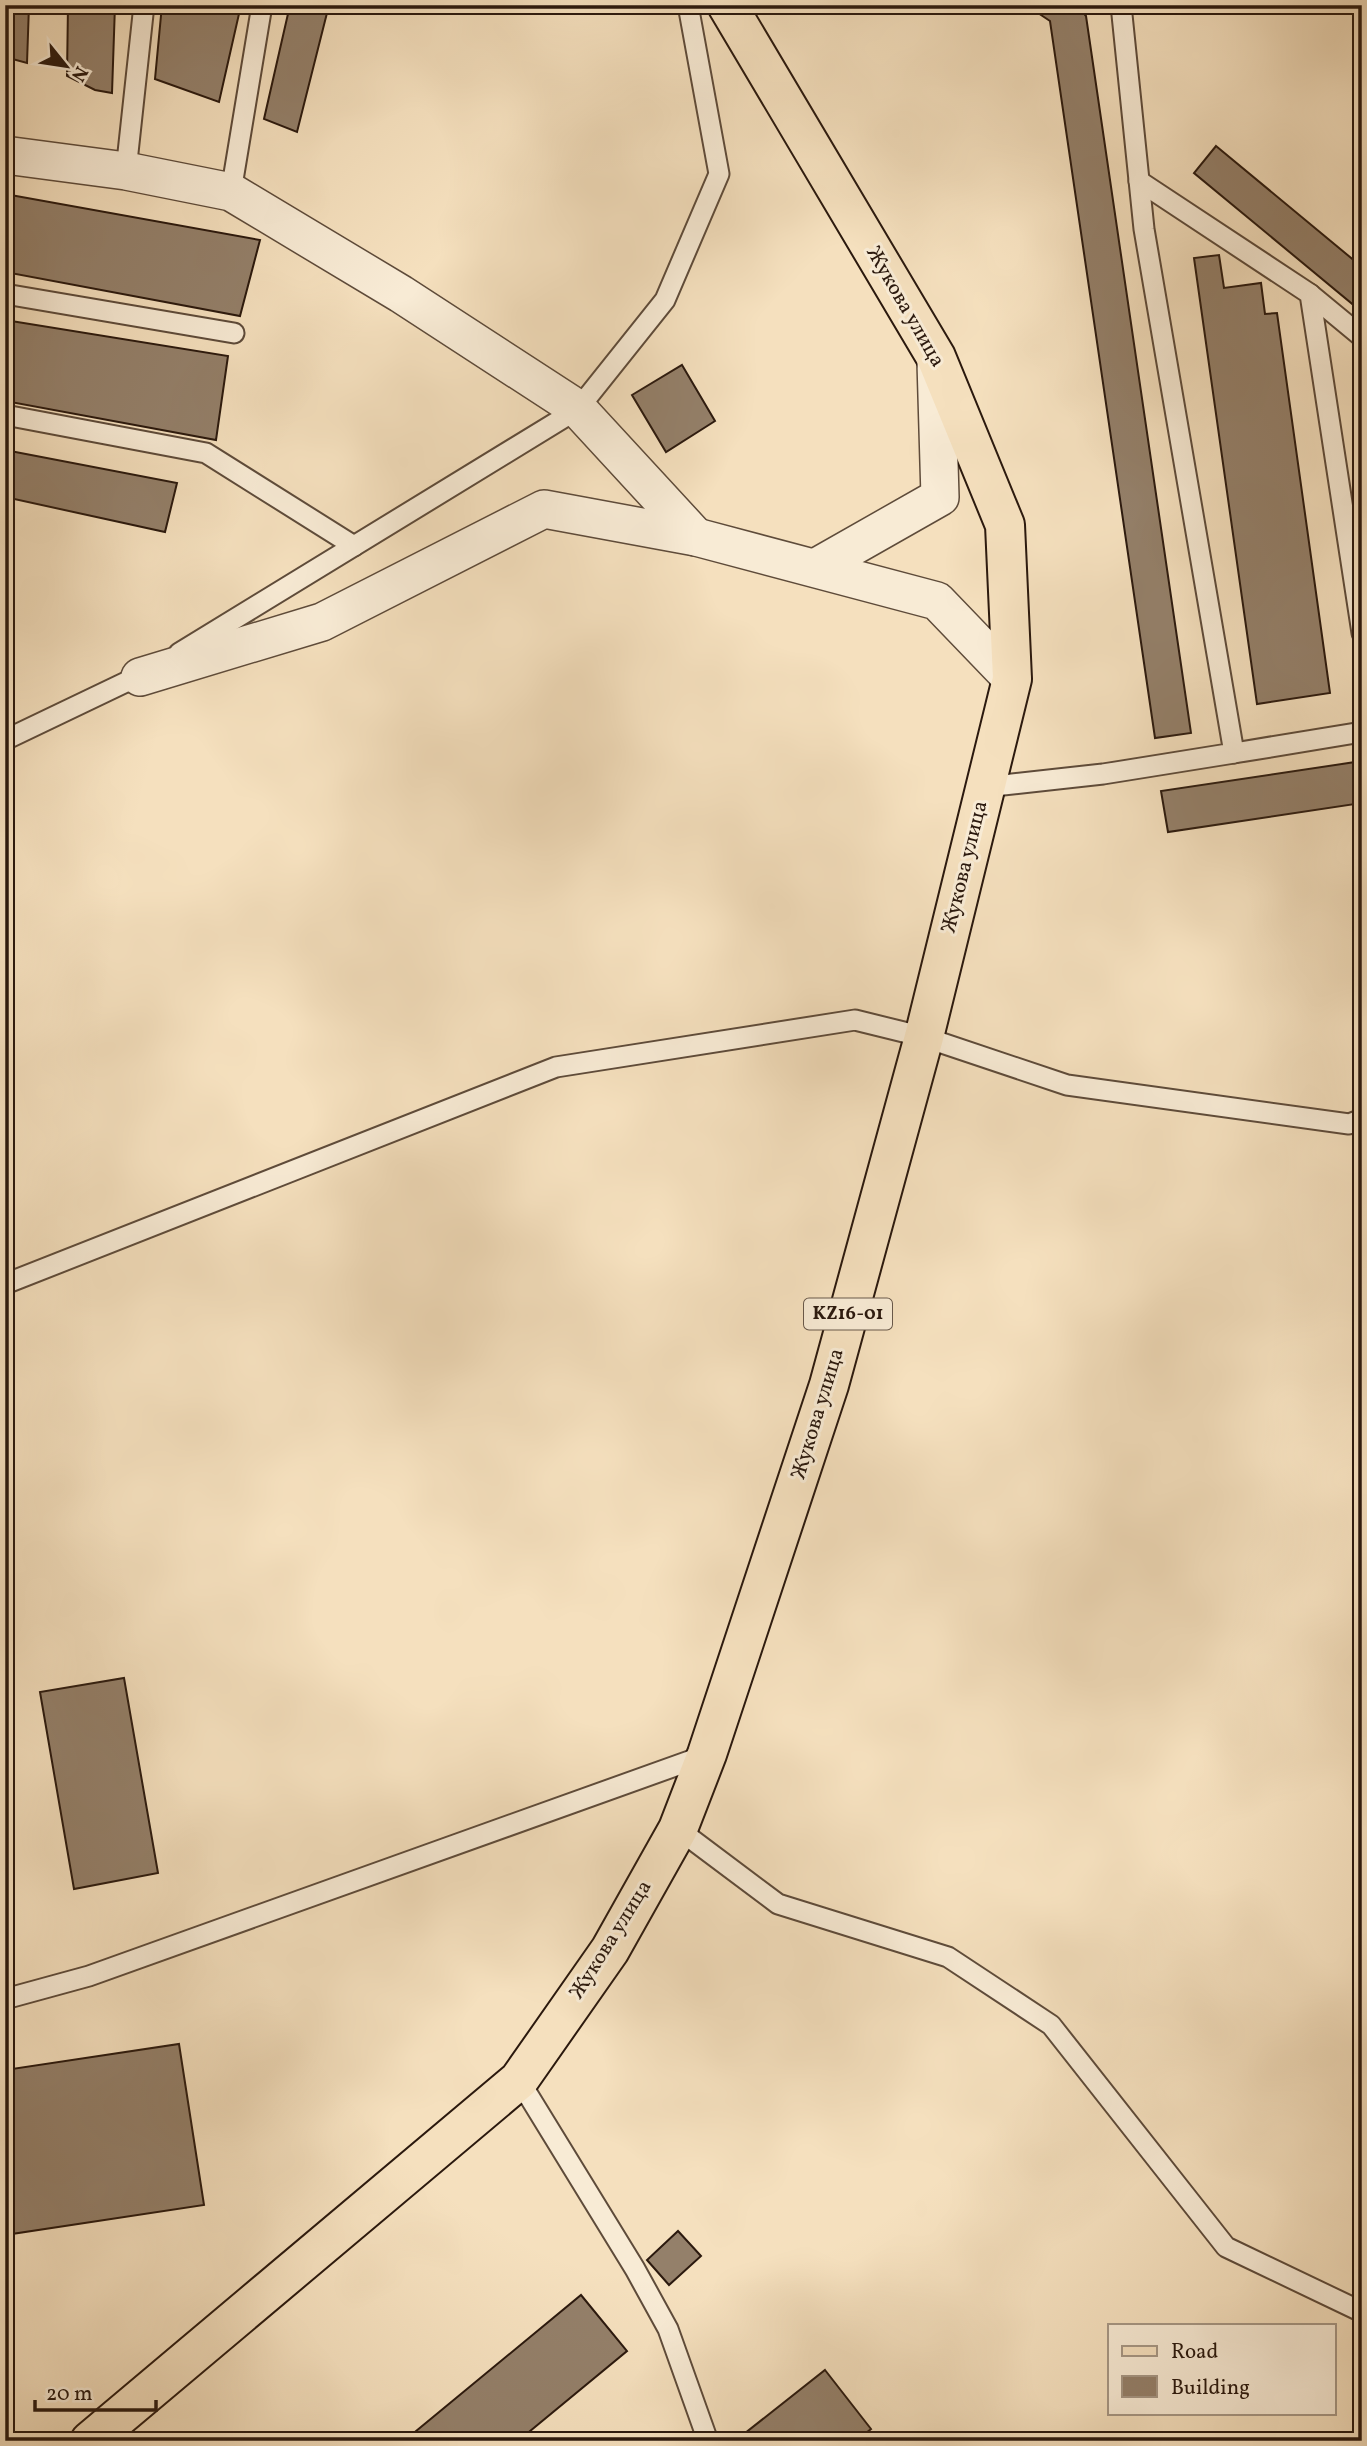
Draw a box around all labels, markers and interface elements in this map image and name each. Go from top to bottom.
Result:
north arrow [32,32,102,102]
text: N [64,61,94,86]
street label: Жукова улица [859,241,951,373]
street label: Жукова улица [935,798,995,936]
road number: KZ16-01 [804,1298,892,1330]
street label: Жукова улица [784,1345,852,1483]
street label: Жукова улица [563,1875,659,2005]
legend [1108,2324,1336,2414]
text: Road [1171,2338,1218,2367]
scale bar [35,2369,156,2413]
text: Building [1171,2374,1250,2403]
text: 20 m [46,2380,92,2409]

